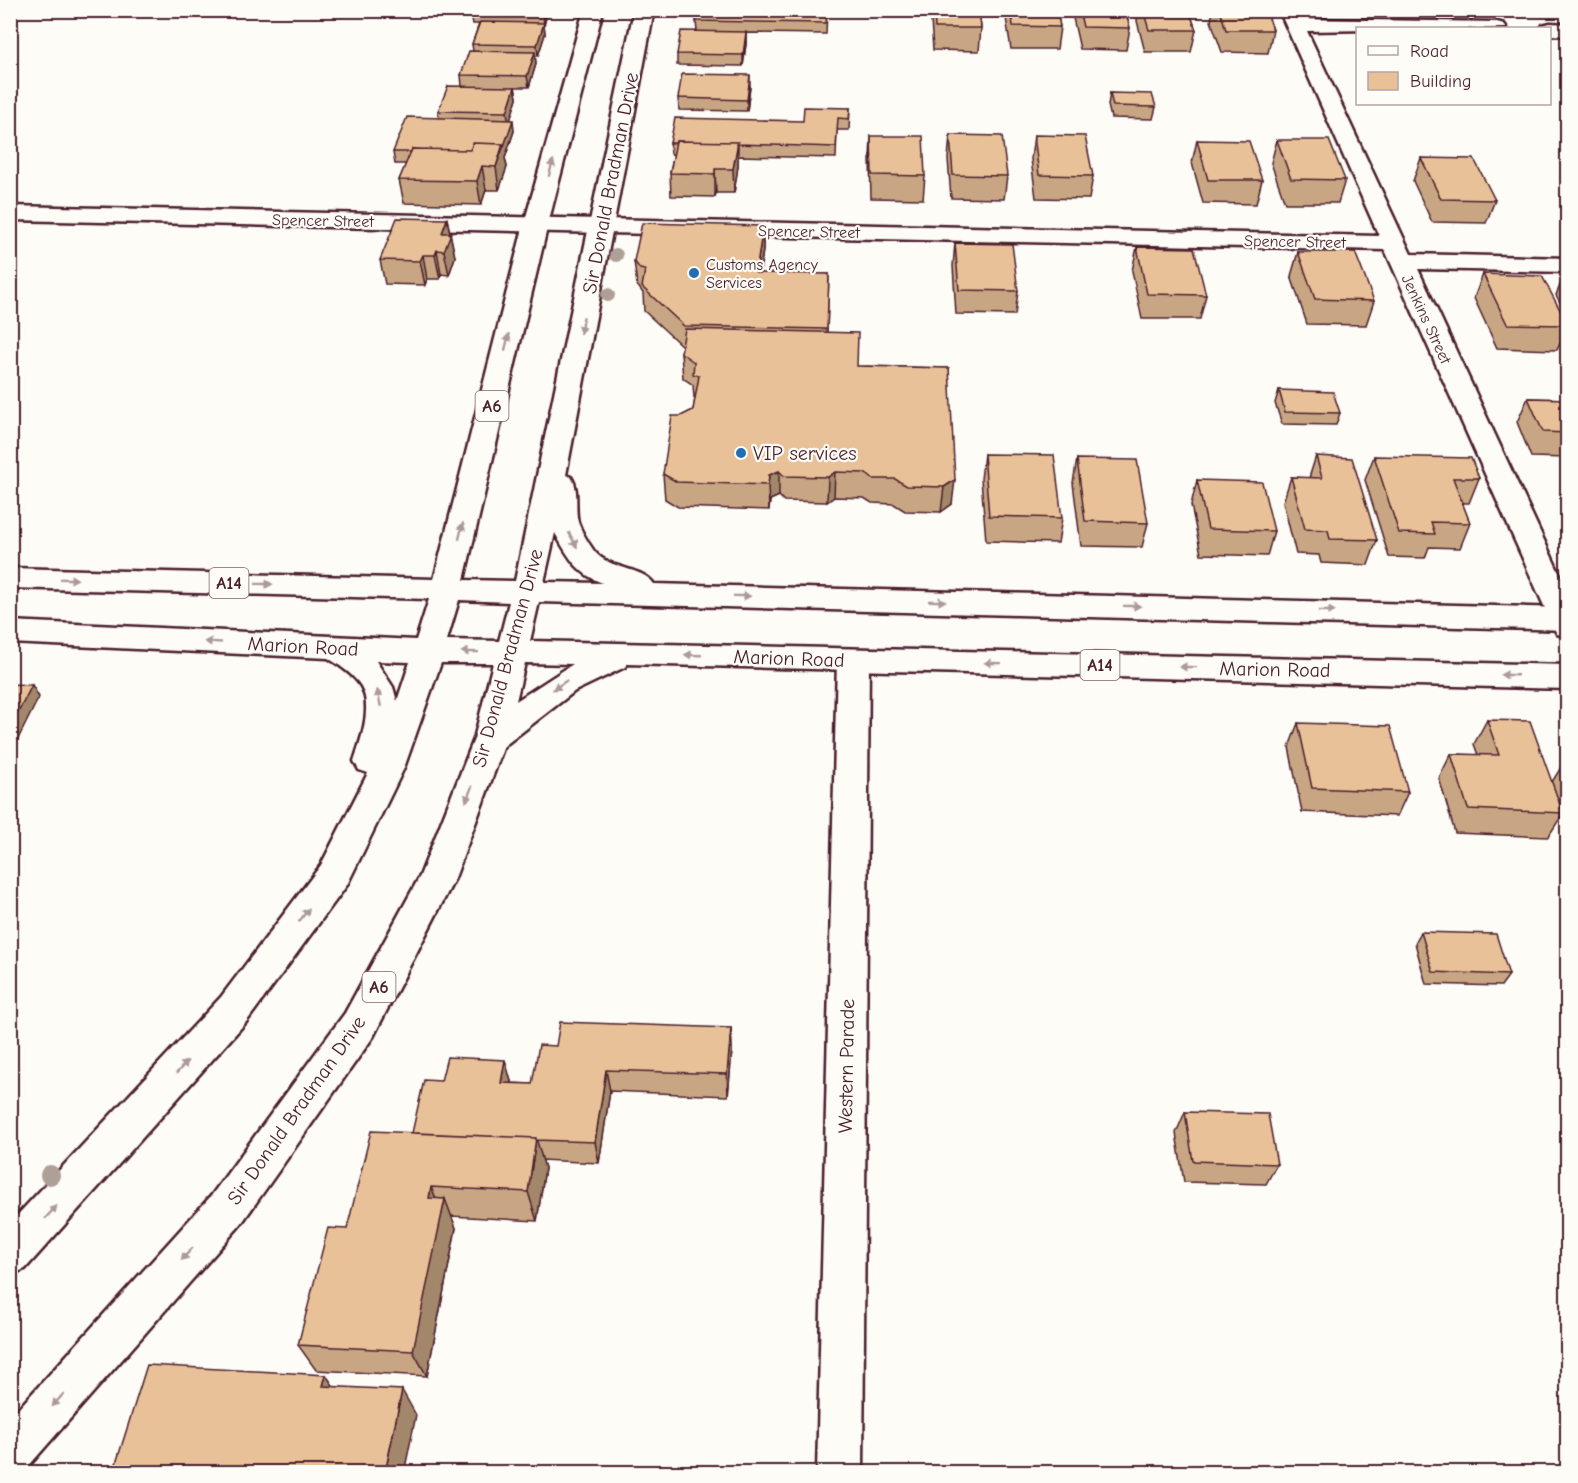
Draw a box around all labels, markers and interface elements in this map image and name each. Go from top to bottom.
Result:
legend [1356,27,1551,105]
text: Road [1410,41,1449,62]
street label: Sir Donald Bradman Drive [578,71,643,296]
text: Building [1410,71,1472,92]
one-way arrow [547,159,557,177]
street label: Spencer Street [272,211,374,231]
street label: Spencer Street [758,222,860,242]
street label: Spencer Street [1244,232,1346,252]
place label: Customs Agency Services [706,256,819,292]
marker: Customs Agency Services [687,266,701,280]
street label: Jenkins Street [1398,272,1455,367]
one-way arrow [577,316,586,335]
one-way arrow [503,332,513,351]
road number: A6 [476,391,508,421]
place label: VIP services [753,442,857,465]
marker: VIP services [734,446,748,460]
one-way arrow [457,522,467,540]
one-way arrow [568,532,578,549]
street label: Sir Donald Bradman Drive [467,547,548,770]
road number: A14 [210,568,248,598]
one-way arrow [59,574,78,584]
one-way arrow [254,579,273,588]
one-way arrow [733,591,752,601]
one-way arrow [928,596,947,606]
one-way arrow [1123,601,1142,611]
one-way arrow [1318,606,1337,616]
street label: Marion Road [247,632,359,661]
one-way arrow [204,637,223,646]
street label: Marion Road [733,645,845,672]
one-way arrow [461,647,480,657]
one-way arrow [684,650,703,660]
road number: A14 [1080,650,1120,680]
street label: Marion Road [1219,657,1331,682]
one-way arrow [984,658,1003,668]
one-way arrow [1179,662,1198,672]
one-way arrow [1500,670,1519,679]
one-way arrow [552,679,568,690]
one-way arrow [374,689,383,708]
one-way arrow [464,785,473,803]
one-way arrow [297,908,309,923]
road number: A6 [362,972,395,1002]
street label: Western Parade [834,999,859,1133]
street label: Sir Donald Bradman Drive [222,1012,370,1209]
one-way arrow [175,1060,188,1075]
one-way arrow [44,1205,57,1220]
one-way arrow [181,1246,194,1261]
one-way arrow [51,1392,64,1407]

